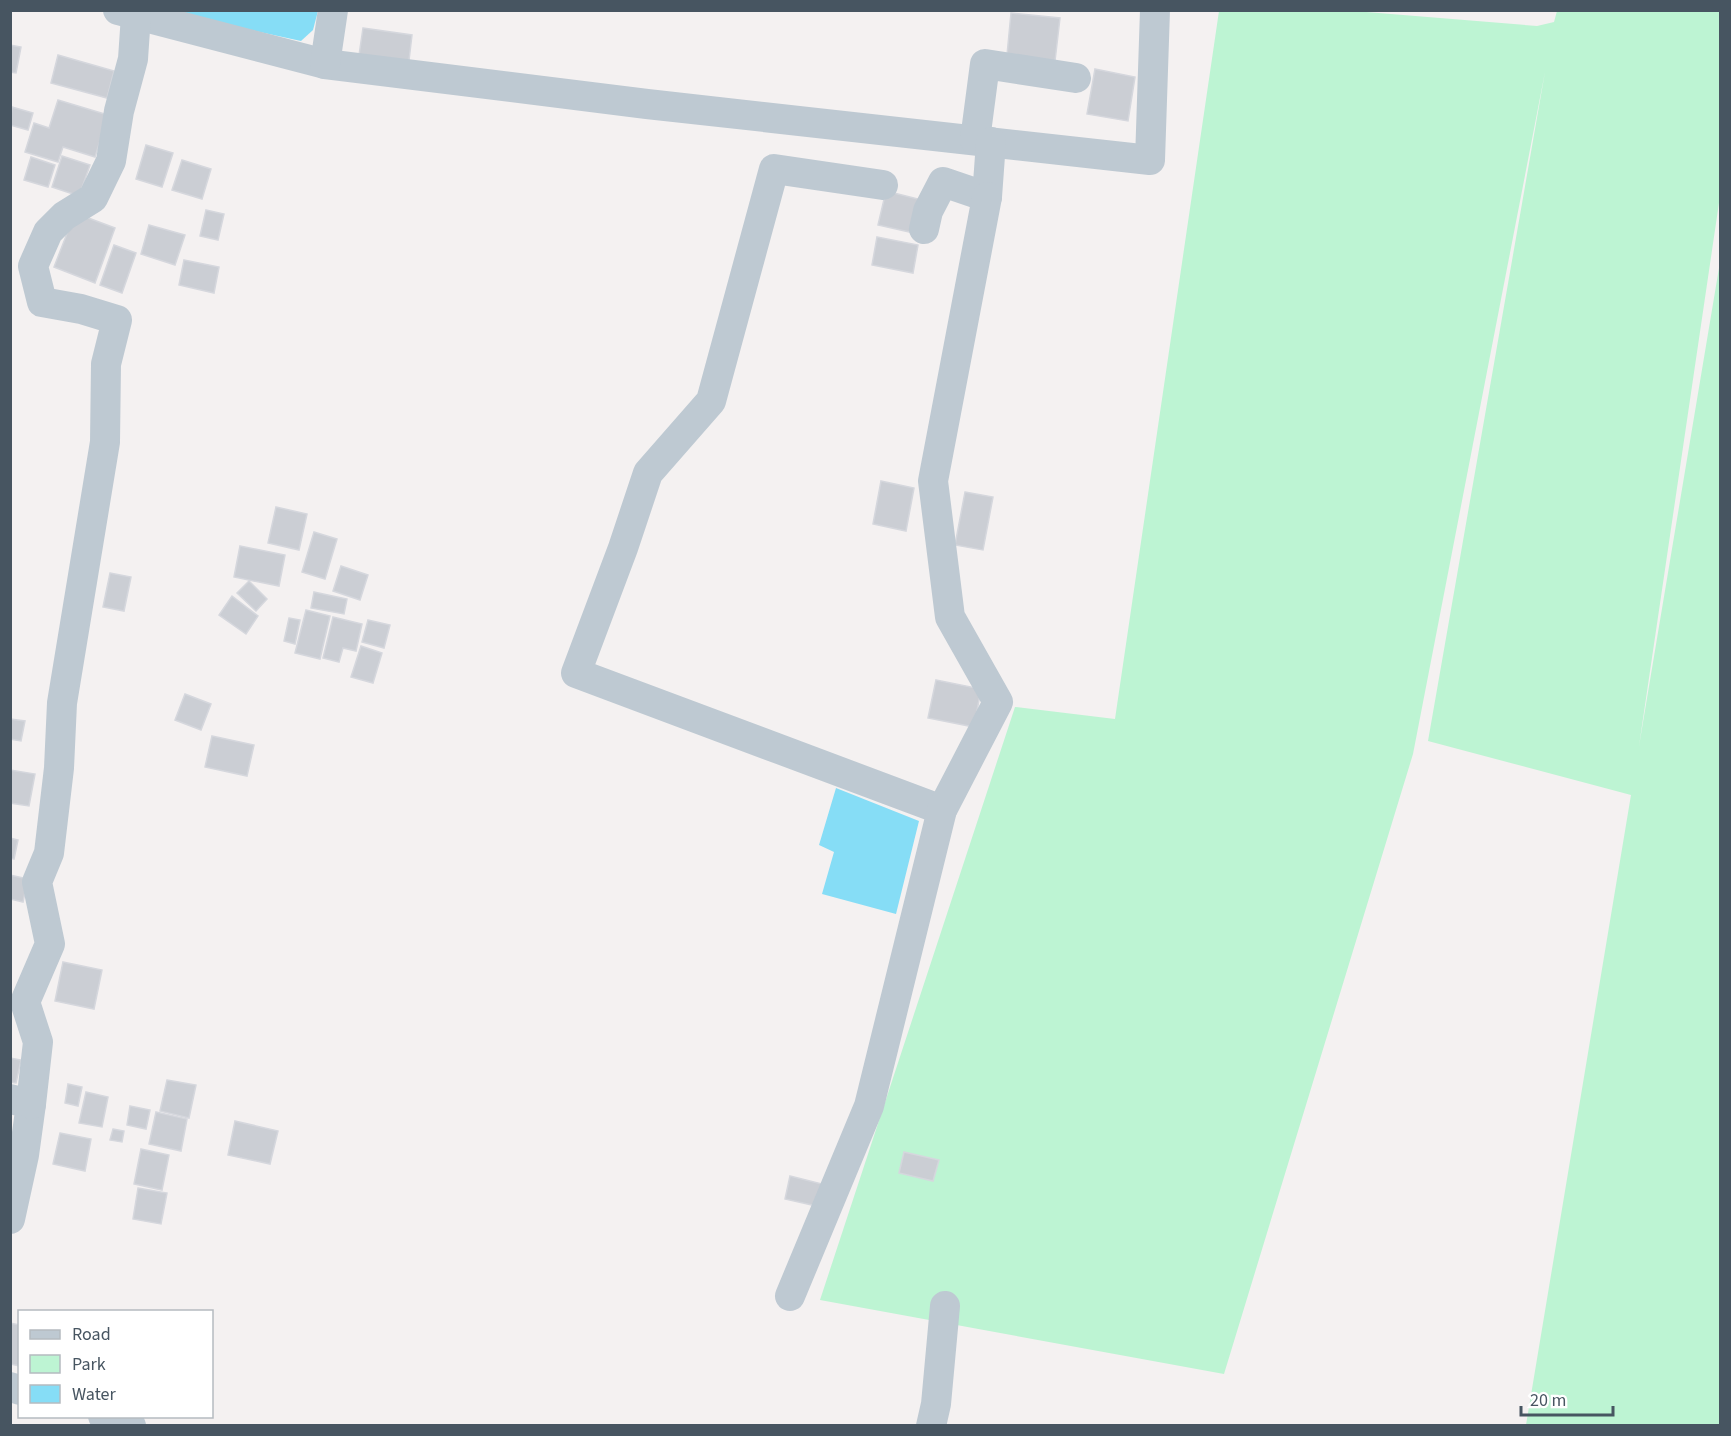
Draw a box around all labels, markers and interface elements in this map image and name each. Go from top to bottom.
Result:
legend [18,1310,213,1418]
text: Road [72,1322,111,1347]
text: Park [72,1352,106,1377]
scale bar [1521,1379,1612,1417]
text: Water [72,1382,116,1407]
text: 20 m [1530,1388,1566,1413]

